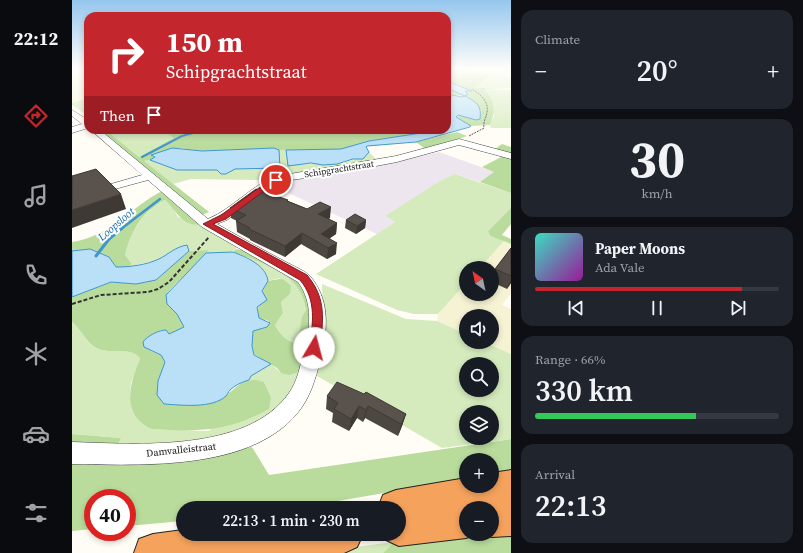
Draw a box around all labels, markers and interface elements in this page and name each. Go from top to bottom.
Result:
text: 150 m [166,23,243,61]
text: 22:12 [14,26,58,51]
icon: right [100,28,152,80]
text: Climate [535,31,580,48]
text: 20° [636,50,678,91]
text: − [535,56,547,86]
text: + [767,56,779,86]
text: Schipgrachtstraat [166,59,307,84]
icon: directions [22,102,50,130]
icon: arrive [143,104,165,126]
text: Then [100,105,135,126]
text: 30 [629,123,685,194]
street label: Schipgrachtstraat [303,158,375,180]
pin [259,163,293,197]
icon: arrive [265,169,287,191]
icon: music [22,182,50,210]
text: km/h [642,185,672,202]
water label: Loopsloot [94,204,138,245]
text: Paper Moons [595,238,685,259]
text: Ada Vale [595,259,645,276]
icon: phone [22,261,50,289]
north arrow [459,261,499,301]
map controls [459,261,499,541]
icon: previous [565,297,587,319]
icon: pause [646,297,668,319]
icon: next [727,297,749,319]
button: sound [459,309,499,349]
position arrow [293,327,335,369]
icon: climate [22,340,50,368]
text: Range · 66% [535,351,606,368]
button: search [459,357,499,397]
text: 330 km [535,370,633,411]
button: layers [459,405,499,445]
icon: car [22,420,50,448]
street label: Damvalleistraat [146,439,217,460]
button: + [459,453,499,493]
text: Arrival [535,466,575,483]
text: 22:13 [535,485,606,526]
speed limit sign: 40 [84,489,136,541]
icon: filters [22,499,50,527]
button: − [459,501,499,541]
text: 22:13 · 1 min · 230 m [223,510,359,531]

